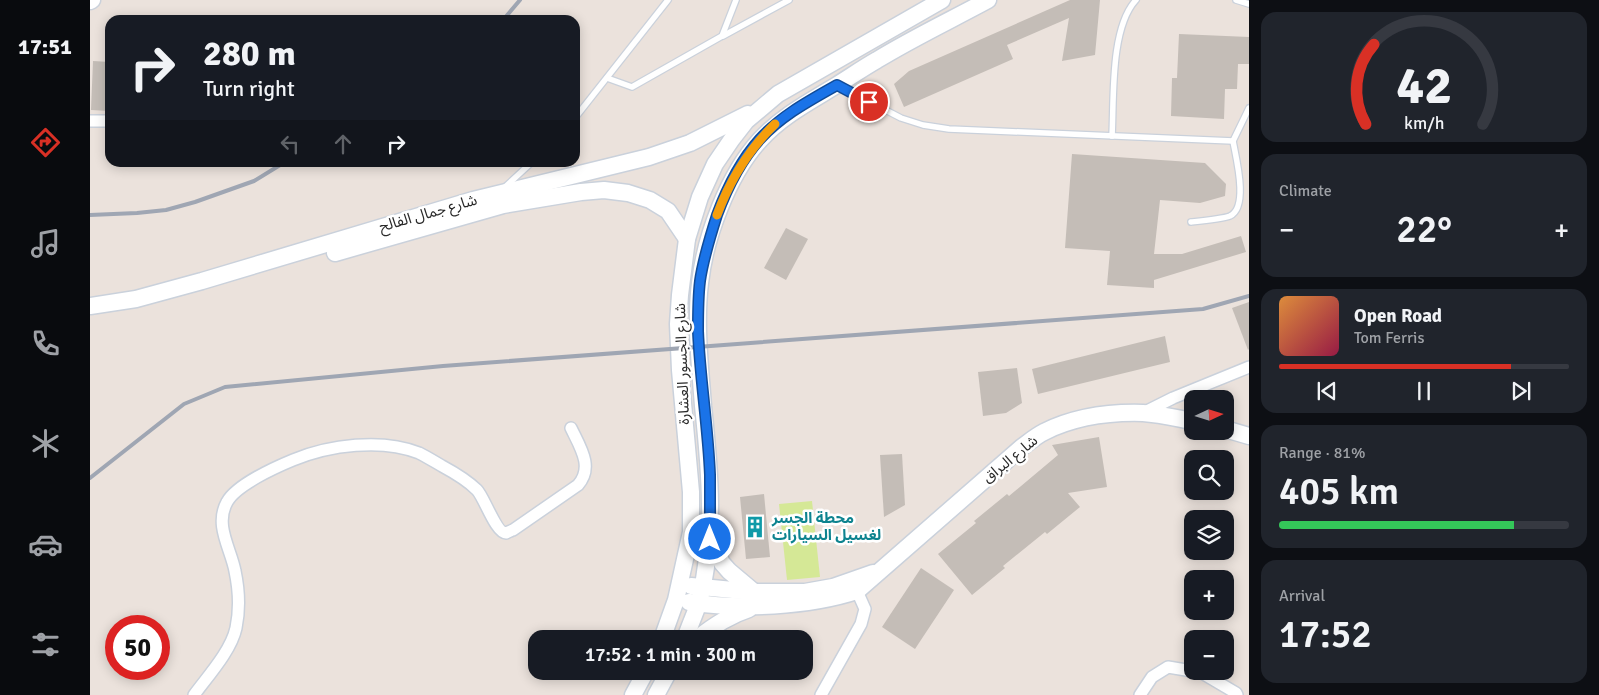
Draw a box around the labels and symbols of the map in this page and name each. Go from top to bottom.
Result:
pin [848,81,890,123]
street label: شارع جمال الفالح [377,190,480,238]
street label: شارع الجسور العشارة [671,303,696,425]
north arrow [1184,390,1234,440]
street label: شارع البراق [979,431,1043,489]
place label: محطة الجسر لغسيل السيارات [771,509,881,544]
position arrow [683,512,735,564]
building icon: محطة الجسر لغسيل السيارات [742,514,768,540]
speed limit sign: 50 [105,615,170,680]

